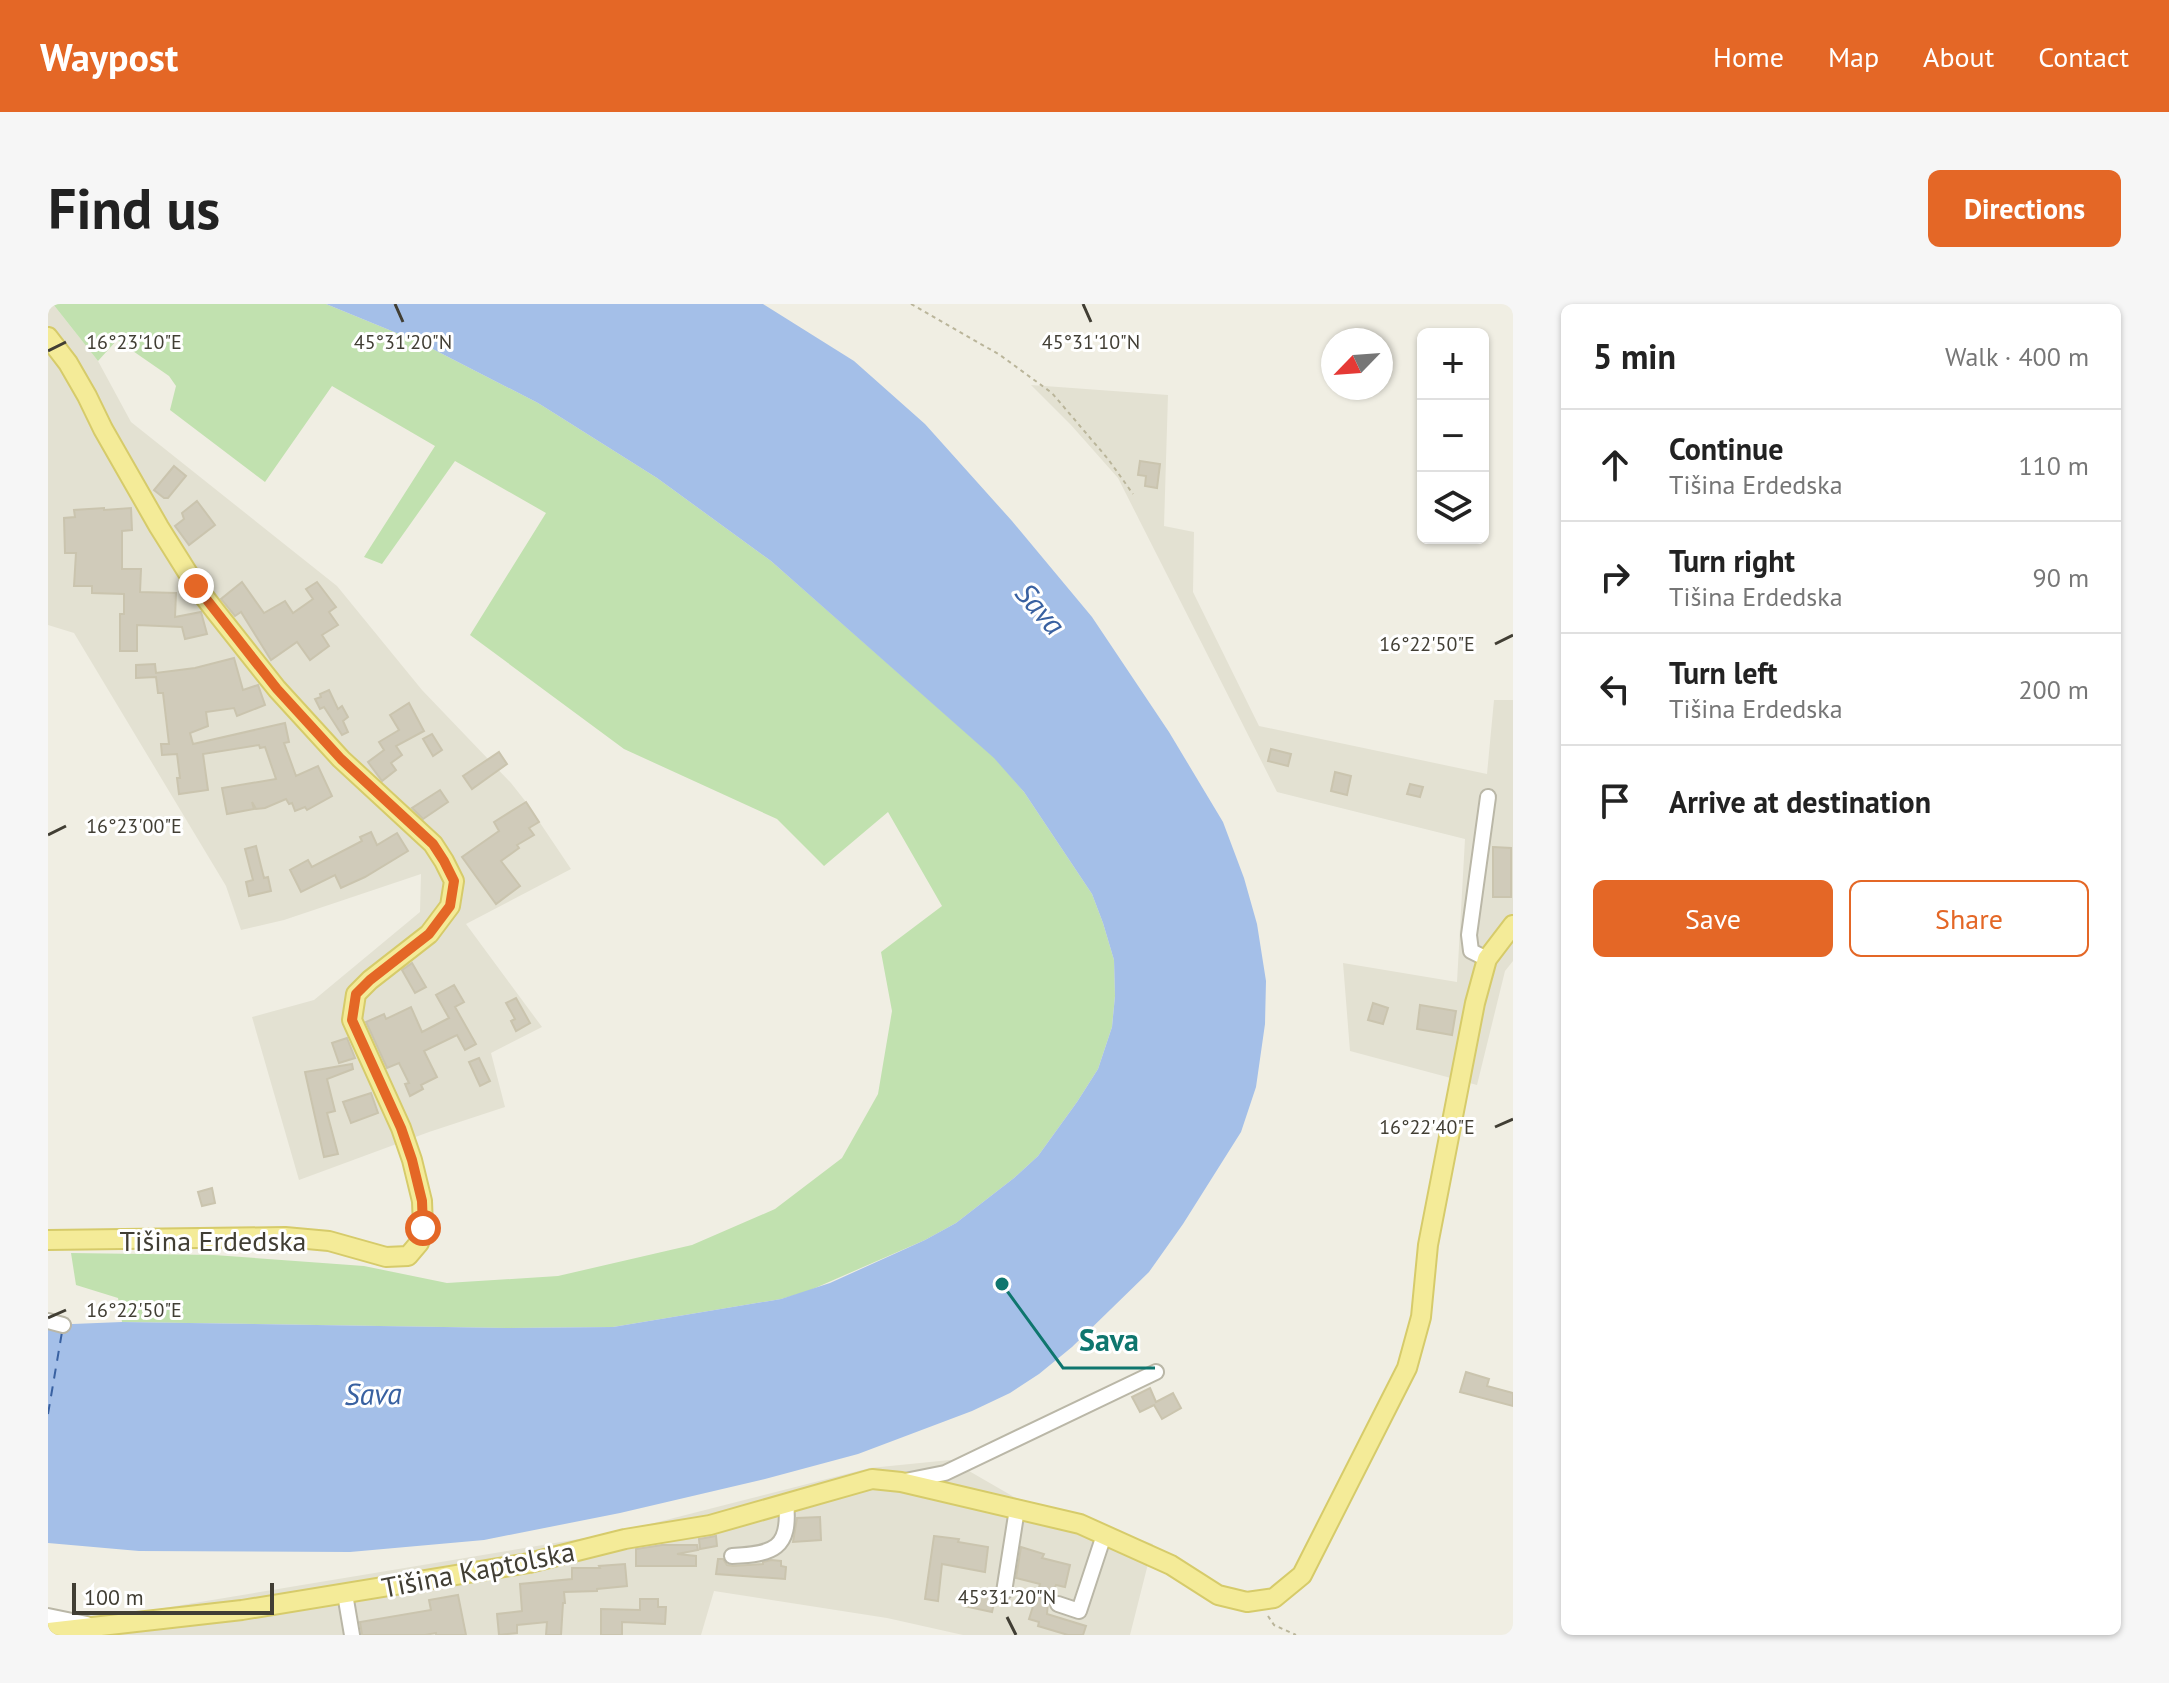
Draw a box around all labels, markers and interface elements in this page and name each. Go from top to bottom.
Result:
text: Waypost [40,32,178,81]
text: Home [1713,38,1784,75]
text: Map [1828,38,1879,75]
text: About [1923,38,1994,75]
text: Contact [2038,38,2129,75]
button: Directions [1928,170,2121,247]
text: Find us [48,172,220,244]
north arrow [1321,328,1393,400]
map controls [1417,328,1489,544]
button: + [1417,328,1489,400]
text: 16°23'10"E [86,329,182,355]
text: 45°31'20"N [354,329,452,355]
text: 45°31'10"N [1042,329,1140,355]
text: 5 min [1593,334,1676,378]
text: Walk · 400 m [1945,340,2089,373]
button: − [1417,400,1489,472]
text: Continue [1669,429,1783,468]
icon: ahead [1593,443,1637,487]
text: 110 m [2018,449,2089,482]
text: Tišina Erdedska [1669,468,1843,501]
button: layers [1417,472,1489,544]
text: Turn right [1669,541,1795,580]
icon: right [1593,555,1637,599]
text: 90 m [2033,561,2089,594]
route end [178,568,214,604]
water label: Sava [1008,574,1075,643]
text: Tišina Erdedska [1669,580,1843,613]
text: 16°22'50"E [1379,631,1475,657]
text: Turn left [1669,653,1777,692]
icon: left [1593,667,1637,711]
text: 200 m [2018,673,2089,706]
text: Tišina Erdedska [1669,692,1843,725]
icon: arrive [1593,779,1637,823]
text: Arrive at destination [1669,782,1931,821]
text: 16°23'00"E [86,813,182,839]
button: Save [1593,880,1833,957]
button: Share [1849,880,2089,957]
text: 16°22'40"E [1379,1114,1475,1140]
route start [405,1210,441,1246]
street label: Tišina Erdedska [120,1222,307,1259]
text: 16°22'50"E [86,1297,182,1323]
callout: Sava [1063,1314,1155,1368]
text: Sava [1079,1320,1139,1359]
water label: Sava [344,1373,402,1413]
street label: Tišina Kaptolska [378,1532,578,1606]
scale bar [72,1579,274,1615]
text: 100 m [84,1583,144,1611]
text: 45°31'20"N [958,1584,1056,1610]

